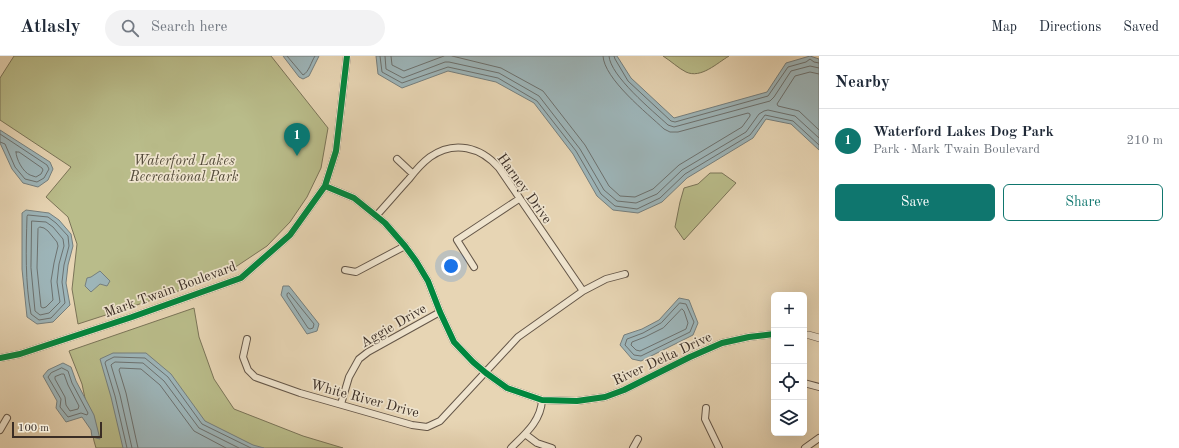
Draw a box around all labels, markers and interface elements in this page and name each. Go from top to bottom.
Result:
search box [105,10,385,46]
icon: search [119,17,141,39]
text: Atlasly [20,18,81,37]
text: Search here [151,20,228,35]
text: Map [991,20,1017,34]
text: Directions [1039,20,1101,34]
text: Saved [1123,20,1159,34]
text: Nearby [835,74,890,91]
pin: 1 [284,123,310,156]
text: Waterford Lakes Dog Park [873,125,1054,140]
text: 1 [844,134,852,147]
text: 210 m [1126,134,1163,147]
text: Park · Mark Twain Boulevard [873,143,1040,156]
street label: Harney Drive [494,151,554,226]
park label: Waterford Lakes Recreational Park [128,154,239,184]
button: Save [835,184,995,221]
button: Share [1003,184,1163,221]
your location [441,256,461,276]
street label: Mark Twain Boulevard [102,260,238,320]
map controls [771,292,807,436]
button: + [771,292,807,328]
street label: Aggie Drive [358,301,429,350]
button: − [771,328,807,364]
street label: River Delta Drive [611,330,714,388]
button: locate [771,364,807,400]
street label: White River Drive [309,378,421,420]
button: layers [771,400,807,436]
scale bar [12,420,102,439]
text: 100 m [18,423,49,434]

